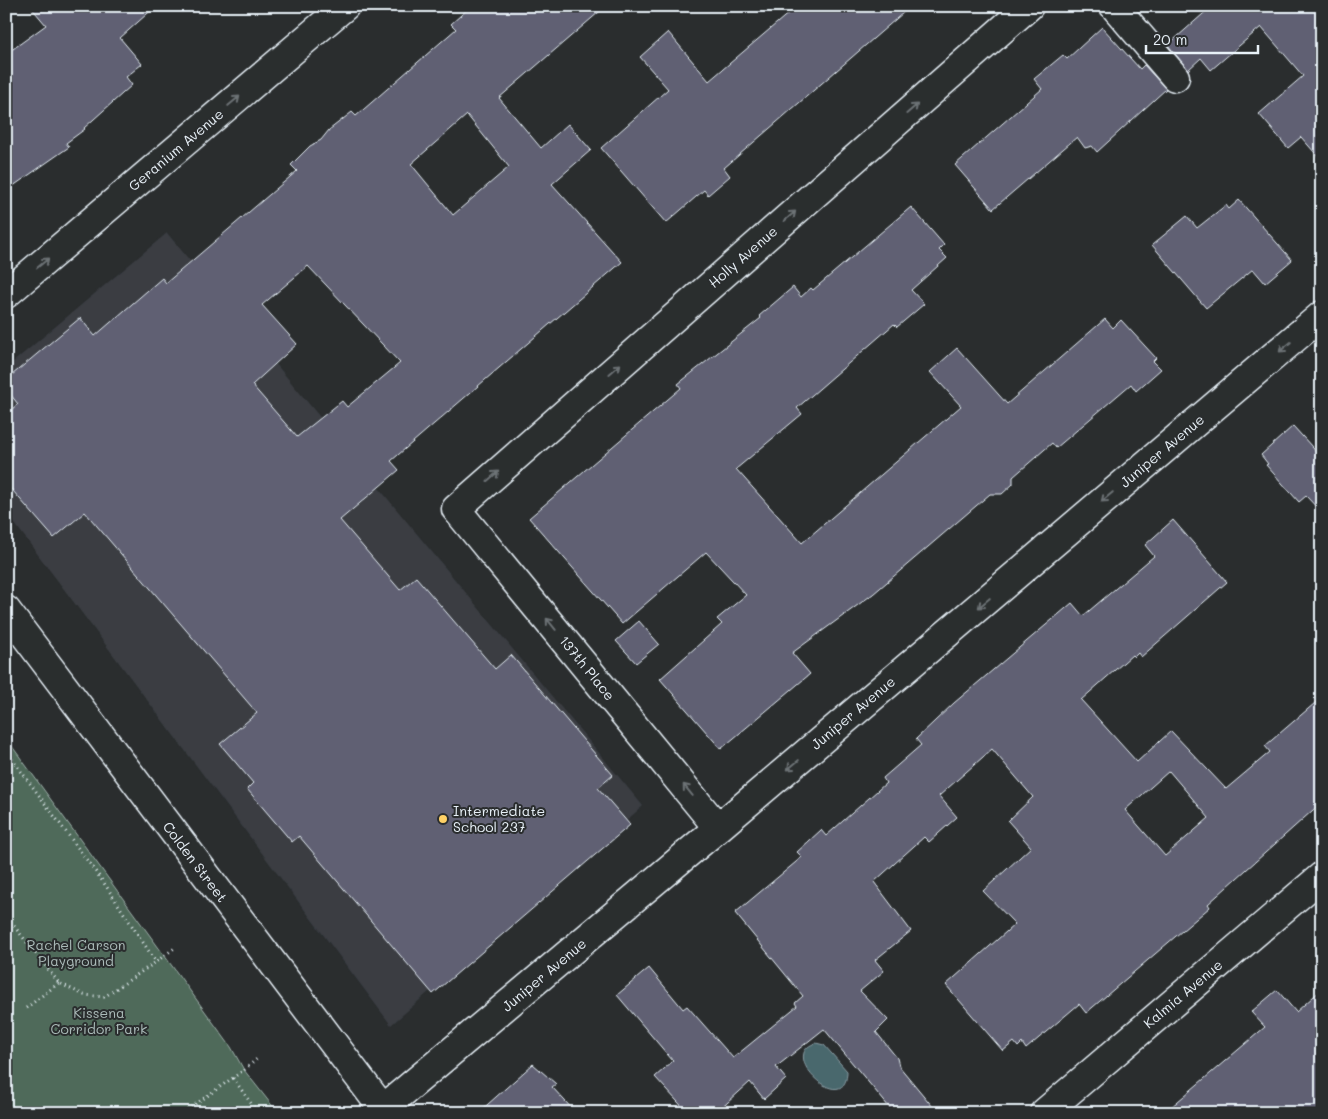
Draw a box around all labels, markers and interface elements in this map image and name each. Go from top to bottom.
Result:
scale bar [1146,22,1258,54]
text: 20 m [1153,29,1187,49]
one-way arrow [227,95,240,106]
one-way arrow [905,103,918,114]
street label: Geranium Avenue [124,104,227,195]
one-way arrow [783,211,796,222]
street label: Holly Avenue [704,221,781,292]
one-way arrow [37,257,50,268]
one-way arrow [1278,341,1291,353]
one-way arrow [609,363,622,375]
street label: Juniper Avenue [1115,410,1208,492]
one-way arrow [486,471,499,482]
one-way arrow [1101,492,1114,503]
one-way arrow [977,597,990,608]
one-way arrow [546,618,557,631]
street label: 137th Place [555,631,619,704]
street label: Juniper Avenue [806,672,899,754]
one-way arrow [787,759,800,770]
one-way arrow [682,784,693,797]
place label: Intermediate School 237 [453,801,545,836]
marker: Intermediate School 237 [437,813,449,825]
street label: Colden Street [159,818,232,906]
street label: Juniper Avenue [497,934,590,1016]
park label: Rachel Carson Playground [26,935,126,970]
street label: Kalmia Avenue [1139,955,1226,1032]
park label: Kissena Corridor Park [50,1003,148,1038]

